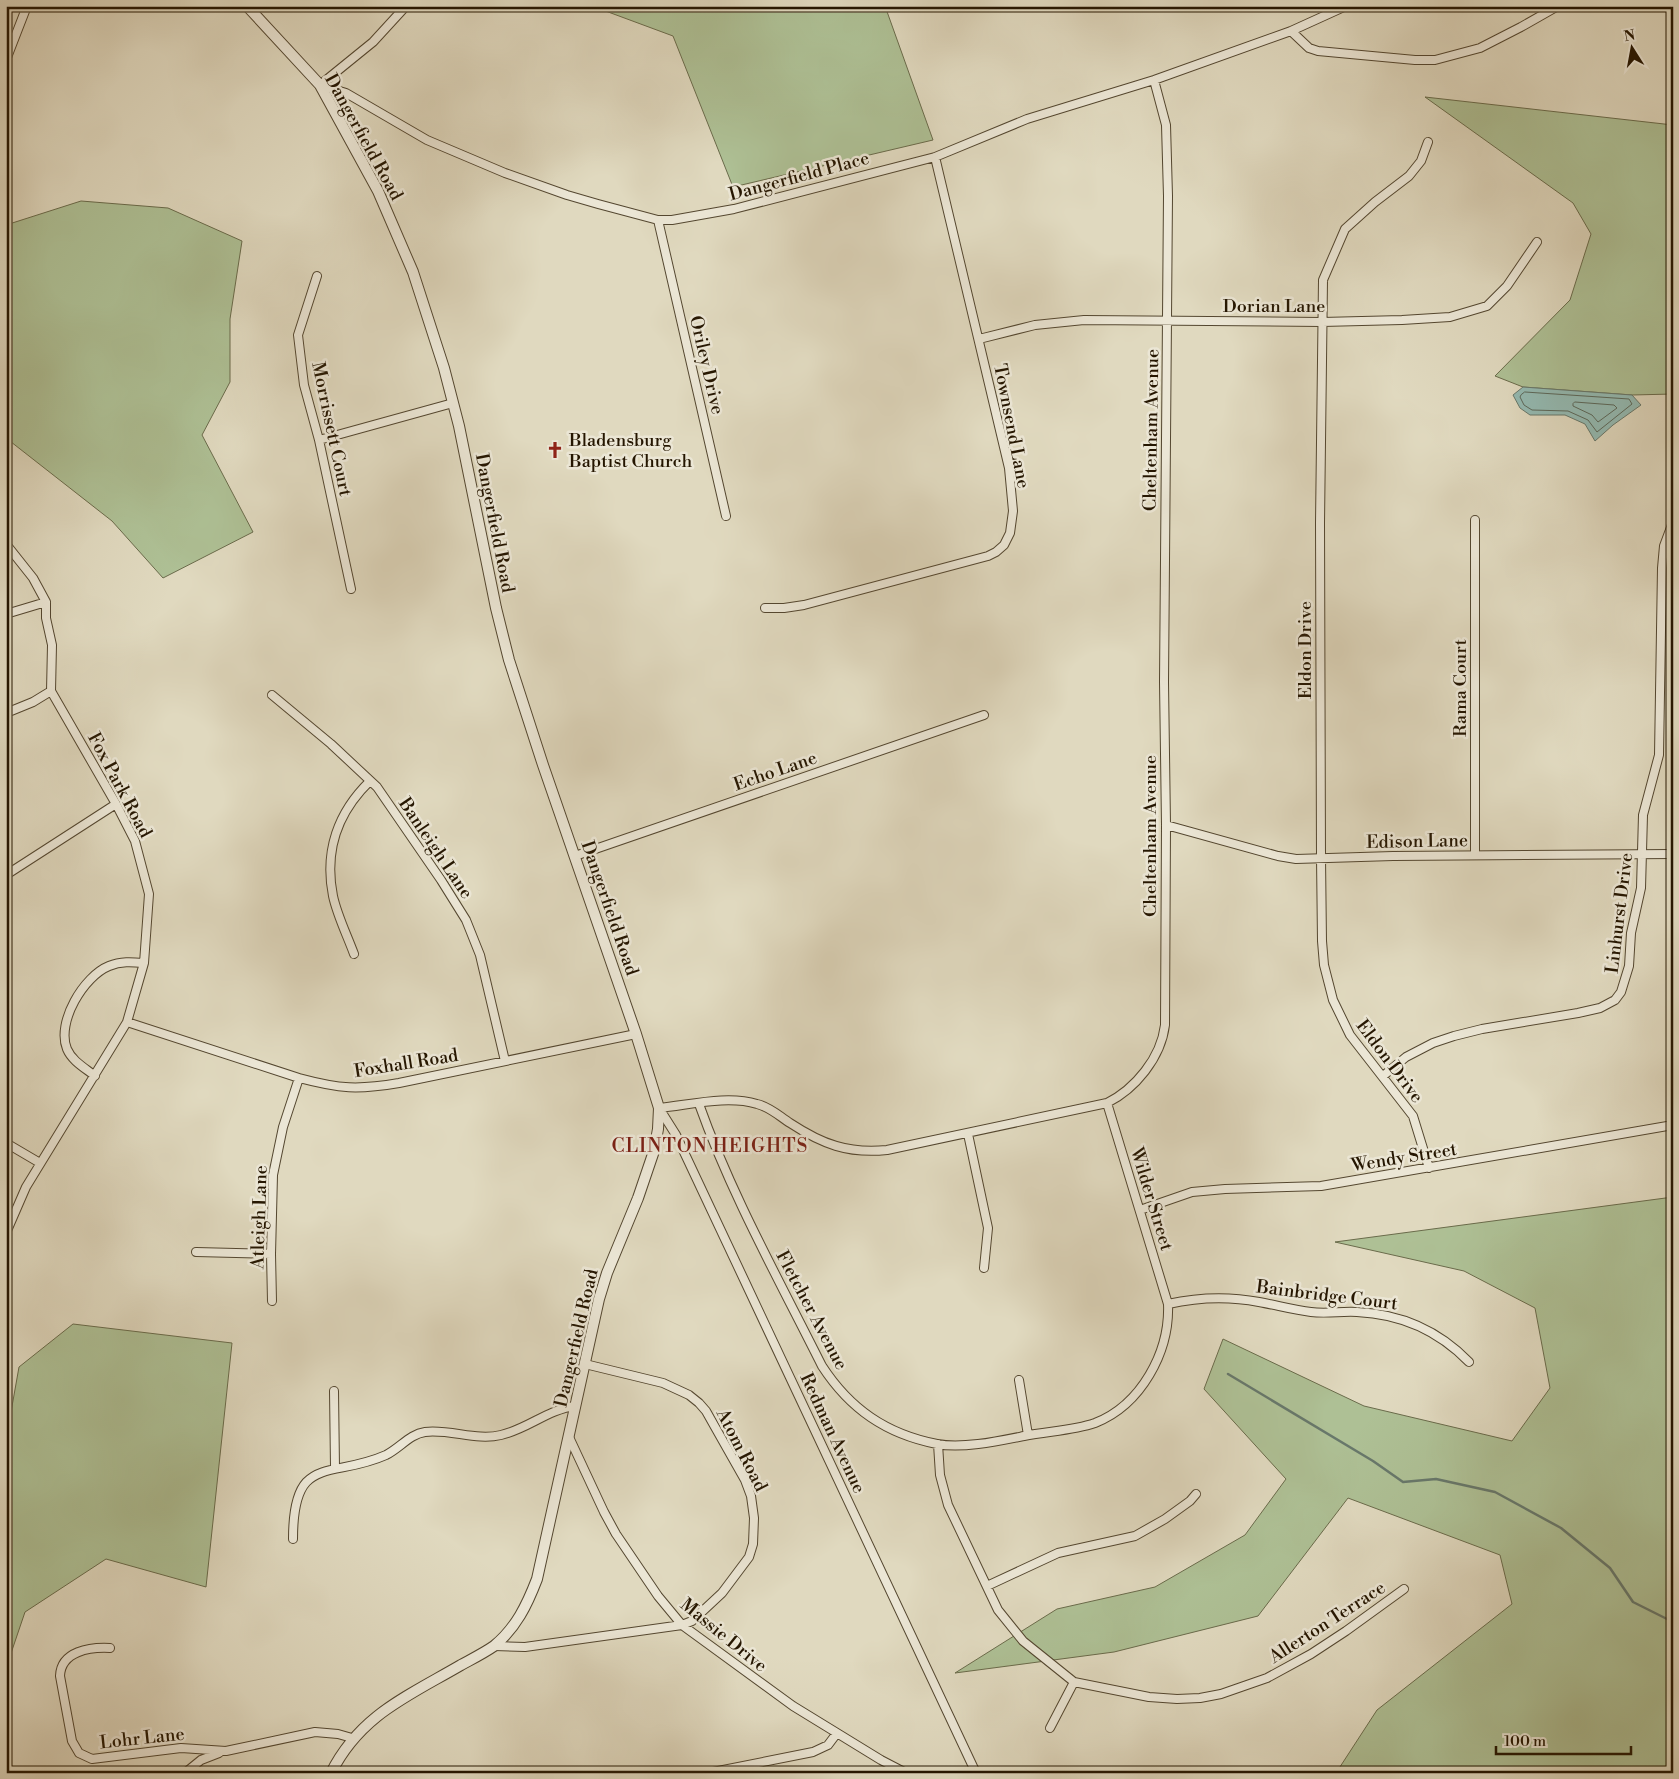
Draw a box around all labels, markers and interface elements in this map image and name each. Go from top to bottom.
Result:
north arrow [1606,22,1656,72]
text: N [1623,26,1637,46]
street label: Dangerfield Road [319,70,408,205]
street label: Dangerfield Place [726,147,872,206]
street label: Dorian Lane [1223,295,1325,318]
street label: Oriley Drive [684,313,729,417]
street label: Cheltenham Avenue [1139,349,1164,511]
street label: Morrissett Court [306,360,357,499]
street label: Townsend Lane [988,362,1035,490]
place label: Bladensburg Baptist Church [568,429,692,473]
church icon: Bladensburg Baptist Church [545,440,565,460]
street label: Dangerfield Road [470,452,519,595]
street label: Eldon Drive [1294,601,1317,699]
street label: Rama Court [1449,638,1472,737]
street label: Fox Park Road [82,729,157,843]
street label: Echo Lane [730,746,820,796]
street label: Cheltenham Avenue [1139,755,1162,917]
street label: Banleigh Lane [393,792,478,903]
street label: Edison Lane [1366,829,1468,854]
street label: Dangerfield Road [576,838,644,979]
street label: Linhurst Drive [1601,851,1638,975]
street label: Eldon Drive [1351,1015,1428,1108]
street label: Foxhall Road [352,1044,461,1083]
district label: CLINTON HEIGHTS [611,1134,809,1158]
street label: Wendy Street [1349,1138,1459,1177]
street label: Wilder Street [1125,1144,1178,1254]
street label: Atleigh Lane [246,1165,273,1270]
street label: Fletcher Avenue [770,1247,853,1374]
street label: Dangerfield Road [549,1266,604,1410]
street label: Bainbridge Court [1254,1275,1400,1316]
street label: Redman Avenue [795,1369,870,1497]
street label: Atom Road [710,1404,773,1496]
street label: Allerton Terrace [1264,1576,1390,1669]
street label: Massie Drive [676,1593,772,1677]
street label: Lohr Lane [99,1723,186,1754]
scale bar [1496,1724,1632,1756]
text: 100 m [1504,1732,1546,1751]

